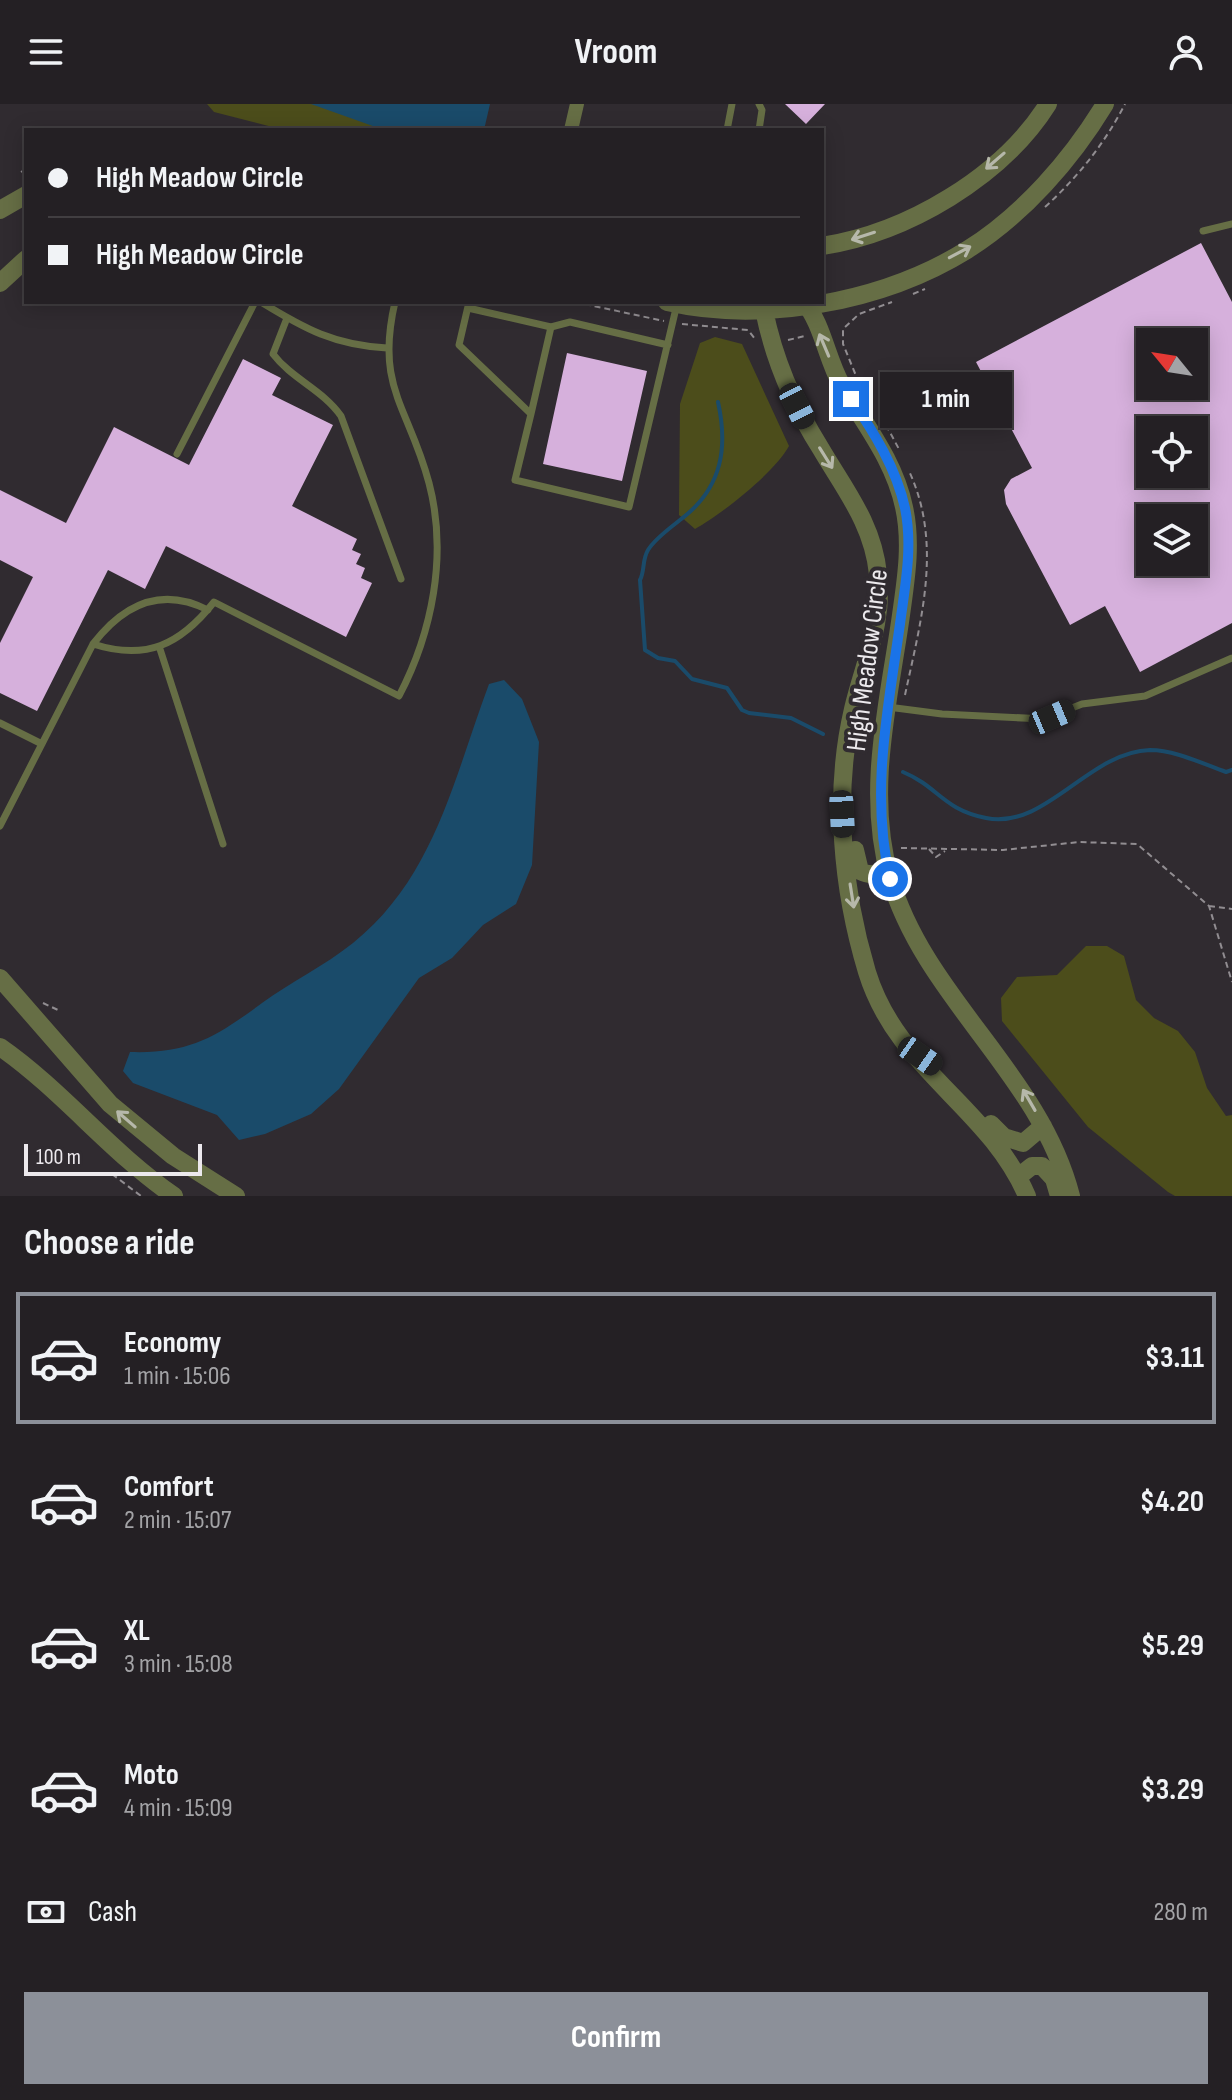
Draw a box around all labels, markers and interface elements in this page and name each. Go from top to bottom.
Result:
icon: menu [24,30,68,74]
icon: person [1164,30,1208,74]
text: Vroom [575,31,657,74]
one-way arrow [986,152,1006,170]
text: High Meadow Circle [96,160,304,196]
one-way arrow [851,229,876,244]
text: High Meadow Circle [96,237,304,273]
one-way arrow [947,244,971,260]
north arrow [1136,328,1208,400]
map controls [1136,328,1208,576]
one-way arrow [815,333,830,358]
callout: 1 min [879,371,1011,427]
car [775,379,819,433]
route end [833,381,869,417]
text: 1 min [922,384,970,415]
button: locate [1136,416,1208,488]
one-way arrow [819,446,835,469]
button: layers [1136,504,1208,576]
street label: High Meadow Circle [840,567,895,753]
car [1025,697,1079,737]
car [829,789,855,839]
route start [872,861,908,897]
one-way arrow [845,883,860,908]
car [893,1032,947,1080]
one-way arrow [1021,1089,1037,1112]
one-way arrow [117,1110,137,1128]
scale bar [24,1140,202,1176]
text: 100 m [36,1144,81,1171]
text: Choose a ride [24,1222,195,1265]
icon: car [28,1322,100,1394]
text: Economy [124,1325,221,1361]
text: $3.11 [1145,1340,1204,1376]
text: 1 min · 15:06 [124,1361,231,1392]
icon: car [28,1466,100,1538]
text: Comfort [124,1469,214,1505]
text: $4.20 [1140,1484,1204,1520]
text: 2 min · 15:07 [124,1505,231,1536]
icon: car [28,1610,100,1682]
text: XL [124,1613,150,1649]
text: $5.29 [1141,1628,1204,1664]
text: 3 min · 15:08 [124,1649,233,1680]
icon: car [28,1754,100,1826]
text: Moto [124,1757,179,1793]
text: $3.29 [1140,1772,1204,1808]
text: 4 min · 15:09 [124,1793,233,1824]
icon: cash [24,1890,68,1934]
text: Cash [88,1894,137,1930]
text: 280 m [1153,1897,1208,1928]
button: Confirm [24,1992,1208,2084]

